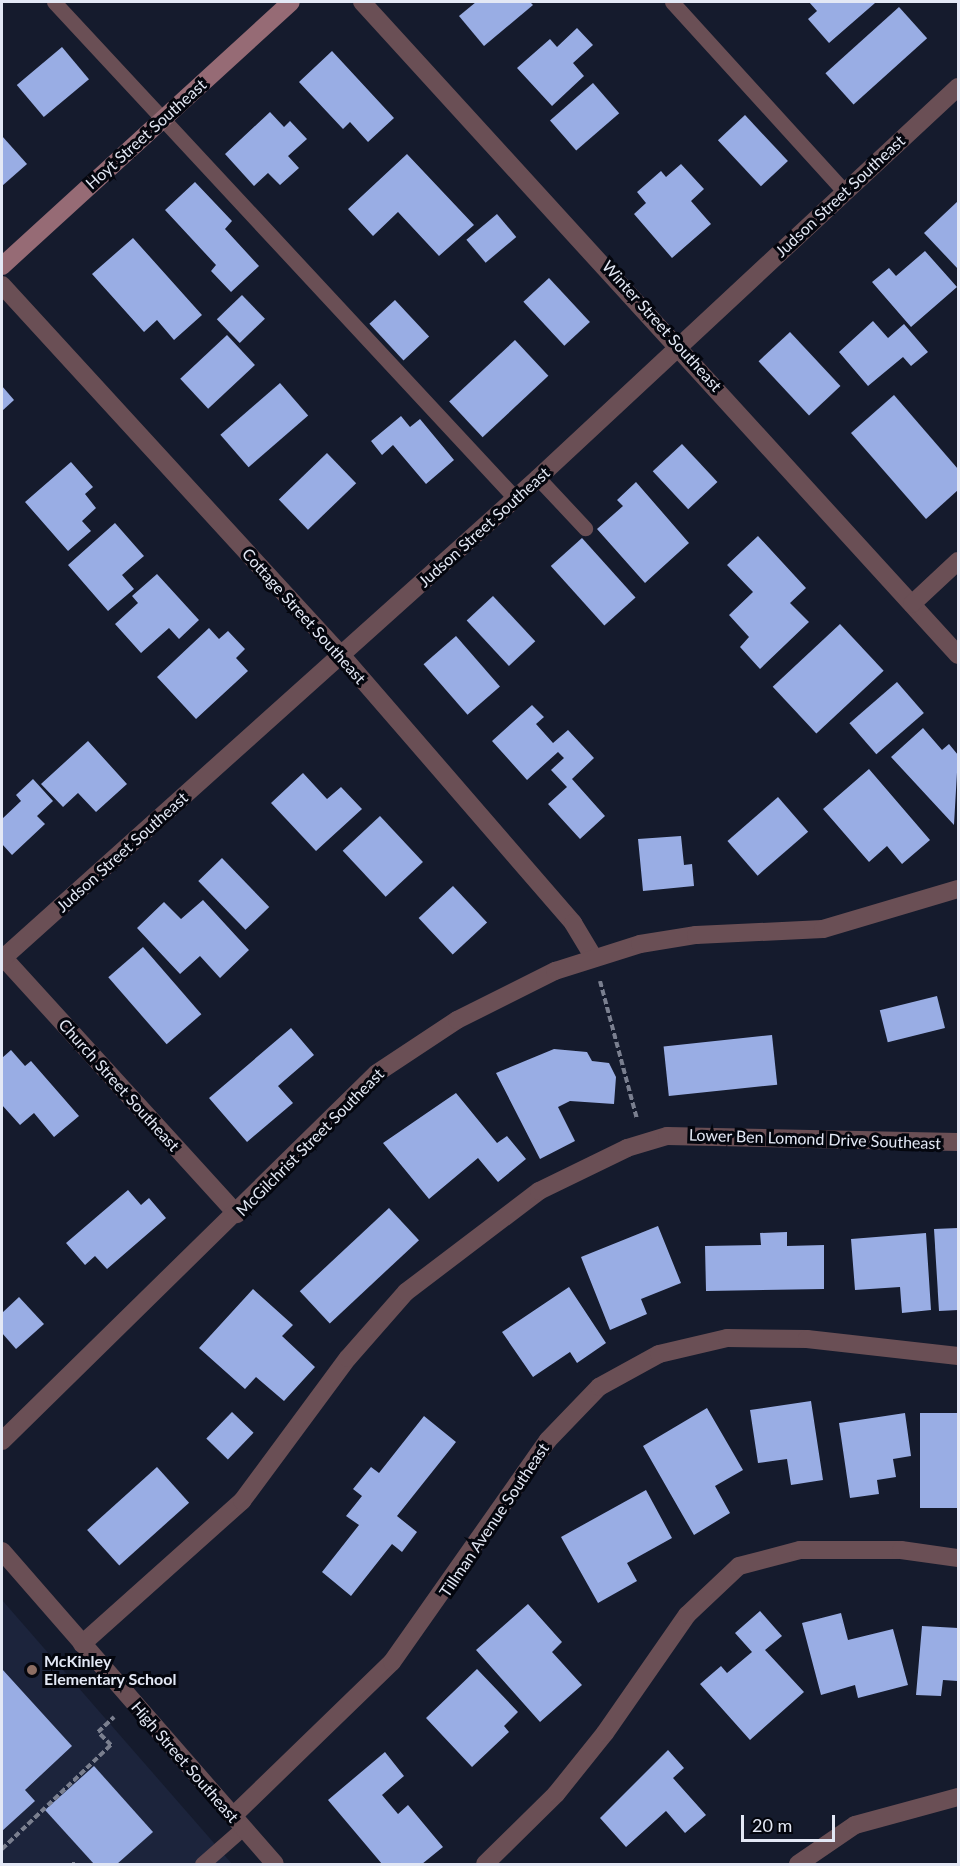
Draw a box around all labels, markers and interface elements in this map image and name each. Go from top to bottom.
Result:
street label: Hoyt Street Southeast [82,75,210,193]
street label: Judson Street Southeast [771,131,909,261]
street label: Winter Street Southeast [598,256,726,396]
street label: Judson Street Southeast [414,463,554,591]
street label: Cottage Street Southeast [238,544,370,688]
street label: Judson Street Southeast [52,788,192,916]
street label: Church Street Southeast [55,1015,183,1155]
street label: McGilchrist Street Southeast [232,1064,388,1220]
street label: Lower Ben Lomond Drive Southeast [688,1125,942,1153]
street label: Tillman Avenue Southeast [435,1439,553,1601]
place label: McKinley Elementary School [44,1651,177,1689]
marker: McKinley Elementary School [25,1663,39,1677]
street label: High Street Southeast [127,1698,243,1826]
scale bar [744,1803,838,1841]
text: 20 m [752,1814,792,1836]

